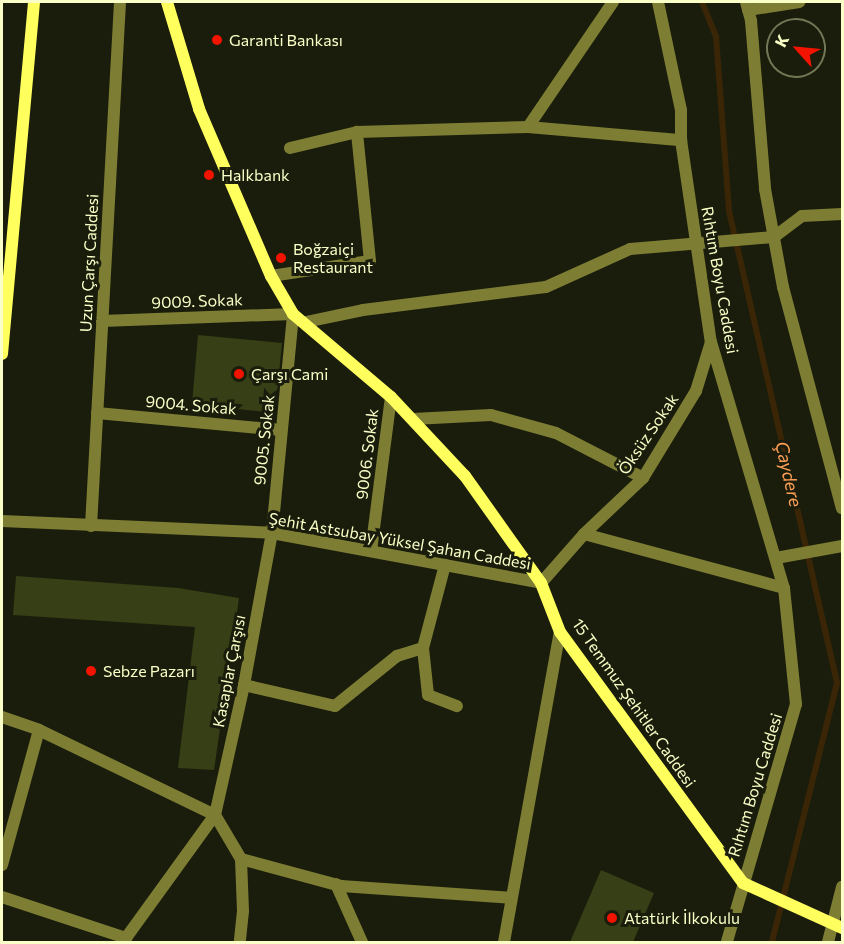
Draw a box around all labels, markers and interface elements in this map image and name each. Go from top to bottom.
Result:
north arrow [766,18,826,78]
place label: Garanti Bankası [229,30,343,50]
text: K [770,31,792,50]
marker: Garanti Bankası [210,33,224,47]
place label: Halkbank [221,165,290,185]
marker: Halkbank [202,168,216,182]
street label: Uzun Çarşı Caddesi [76,193,102,333]
street label: Rıhtım Boyu Caddesi [698,205,742,355]
place label: Boğzaiçi Restaurant [293,239,373,277]
marker: Boğzaiçi Restaurant [274,251,288,265]
street label: 9009. Sokak [151,290,243,312]
place label: Çarşı Cami [251,364,328,384]
marker: Çarşı Cami [232,367,246,381]
street label: Öksüz Sokak [614,390,682,478]
street label: 9004. Sokak [145,391,237,419]
street label: 9005. Sokak [250,394,278,486]
street label: 9006. Sokak [352,407,382,501]
water label: Çaydere [771,439,807,509]
street label: Şehit Astsubay Yüksel Şahan Caddesi [267,508,533,574]
street label: Kasaplar Çarşısı [209,613,249,729]
street label: 15 Temmuz Şehitler Caddesi [568,615,700,791]
place label: Sebze Pazarı [103,661,195,681]
marker: Sebze Pazarı [84,664,98,678]
street label: Rıhtım Boyu Caddesi [724,711,786,859]
place label: Atatürk İlkokulu [624,908,740,928]
marker: Atatürk İlkokulu [605,911,619,925]

